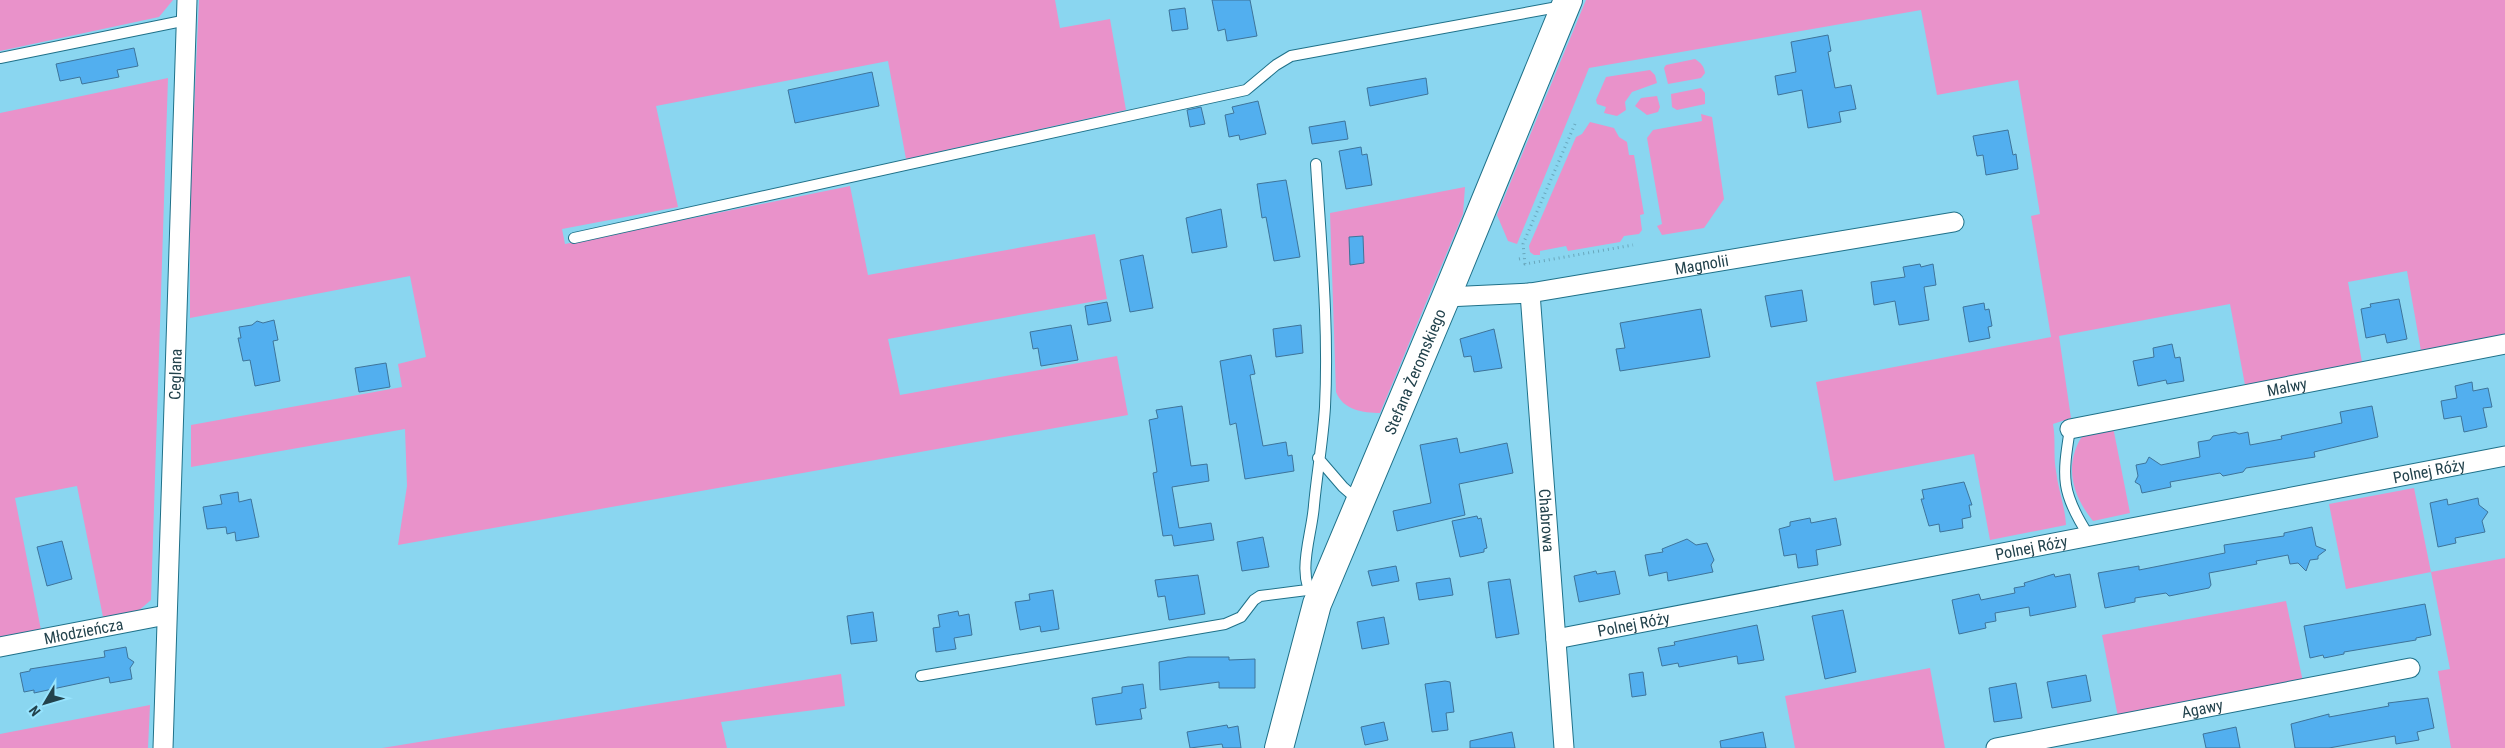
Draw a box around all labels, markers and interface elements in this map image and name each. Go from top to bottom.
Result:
street label: Magnolii [1673,251,1730,279]
street label: Stefana Żeromskiego [1380,306,1450,437]
street label: Ceglana [165,348,186,400]
street label: Malwy [2265,374,2309,400]
street label: Polnej Róży [2391,455,2467,487]
street label: Chabrowa [1535,488,1558,553]
street label: Polnej Róży [1994,532,2069,564]
street label: Polnej Róży [1596,608,1672,641]
street label: Młodzieńcza [42,614,125,648]
north arrow [20,678,70,728]
street label: Agawy [2180,695,2225,722]
text: N [26,703,44,719]

